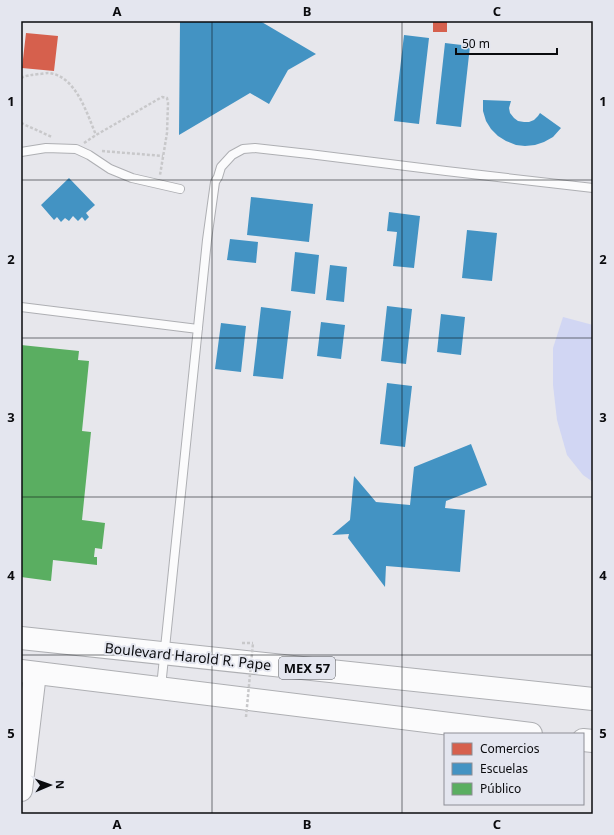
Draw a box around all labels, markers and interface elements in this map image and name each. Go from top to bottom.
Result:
text: A [113,2,122,20]
text: B [303,2,311,20]
text: C [493,2,501,20]
scale bar [456,30,557,56]
text: 50 m [462,35,490,52]
text: 1 [7,92,15,110]
text: 1 [599,92,607,110]
text: 2 [7,250,15,268]
text: 2 [599,250,607,268]
text: 3 [7,408,15,426]
text: 3 [599,408,607,426]
text: 4 [7,566,15,584]
text: 4 [599,566,607,584]
street label: Boulevard Harold R. Pape [104,638,272,674]
road number: MEX 57 [279,657,335,679]
text: 5 [7,724,15,742]
text: 5 [599,724,607,742]
legend [444,733,584,805]
text: Comercios [480,740,540,757]
text: Escuelas [480,760,528,777]
north arrow [30,765,70,805]
text: N [53,780,68,789]
text: Público [480,780,521,797]
text: A [113,815,122,833]
text: B [303,815,311,833]
text: C [493,815,501,833]

